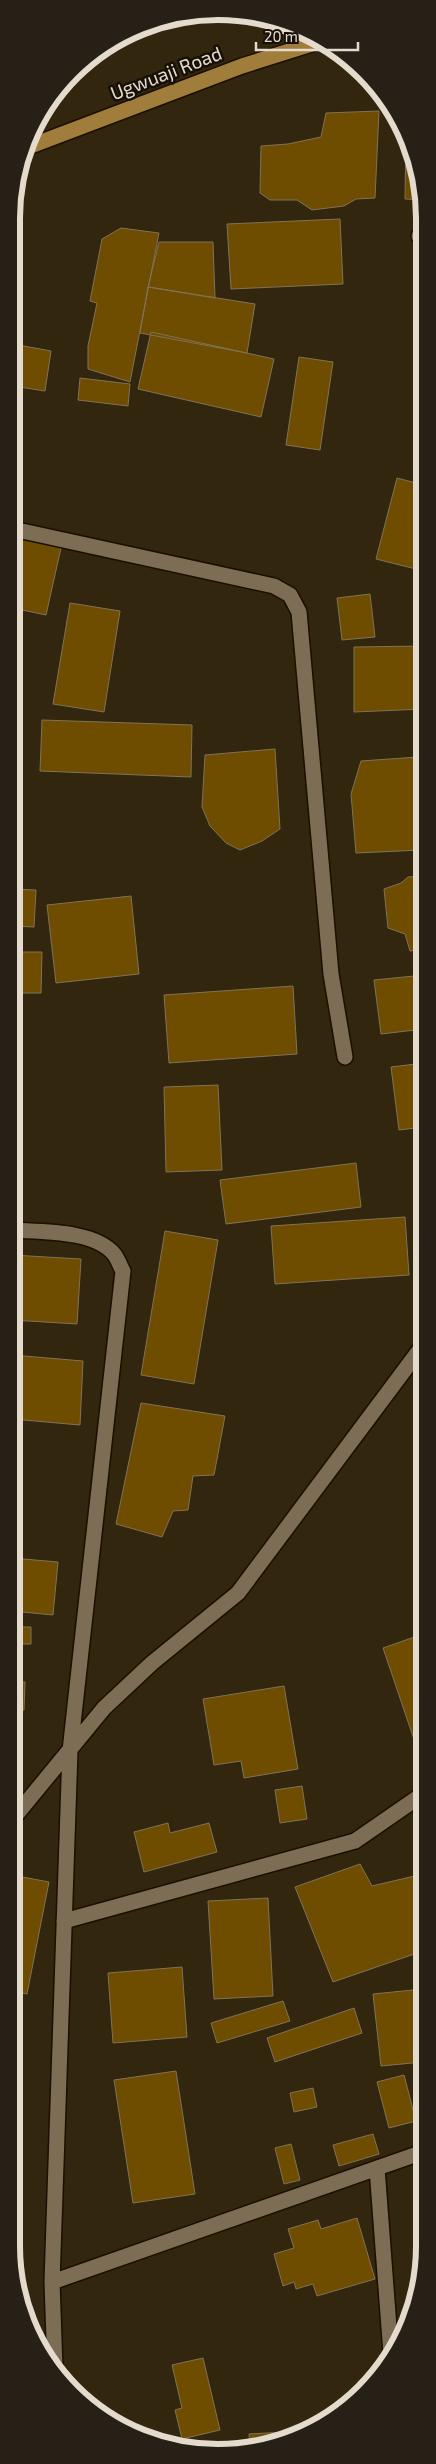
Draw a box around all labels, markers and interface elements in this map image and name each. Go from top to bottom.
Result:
scale bar [256,20,358,52]
text: 20 m [264,27,298,45]
street label: Ugwuaji Road [107,41,225,104]

